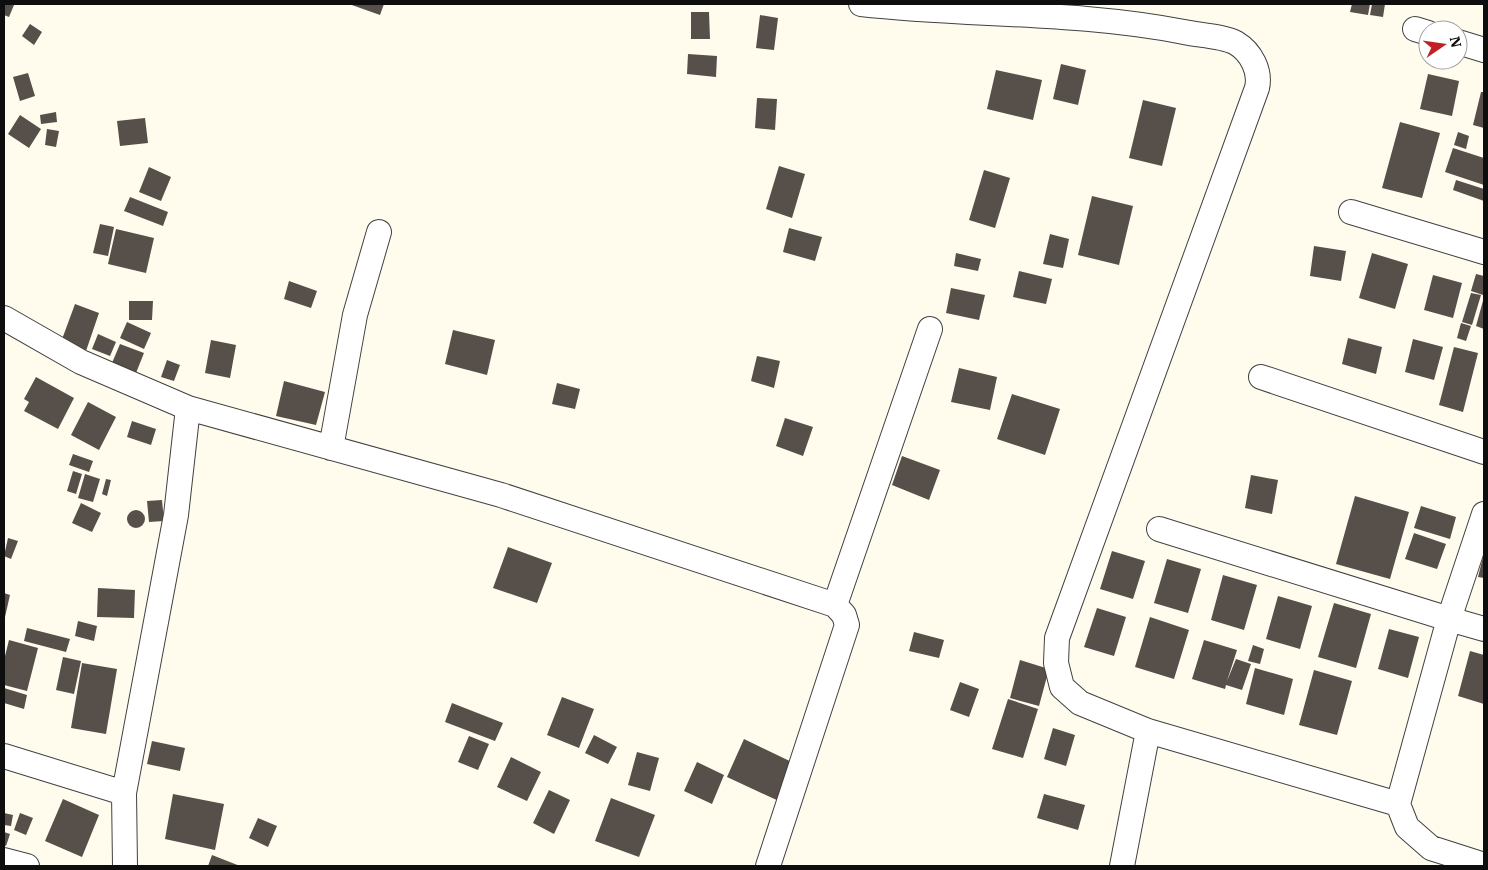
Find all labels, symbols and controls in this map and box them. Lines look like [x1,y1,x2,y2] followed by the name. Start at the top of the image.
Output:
[1418,20,1468,70] north arrow
[1446,35,1466,49] text: N

